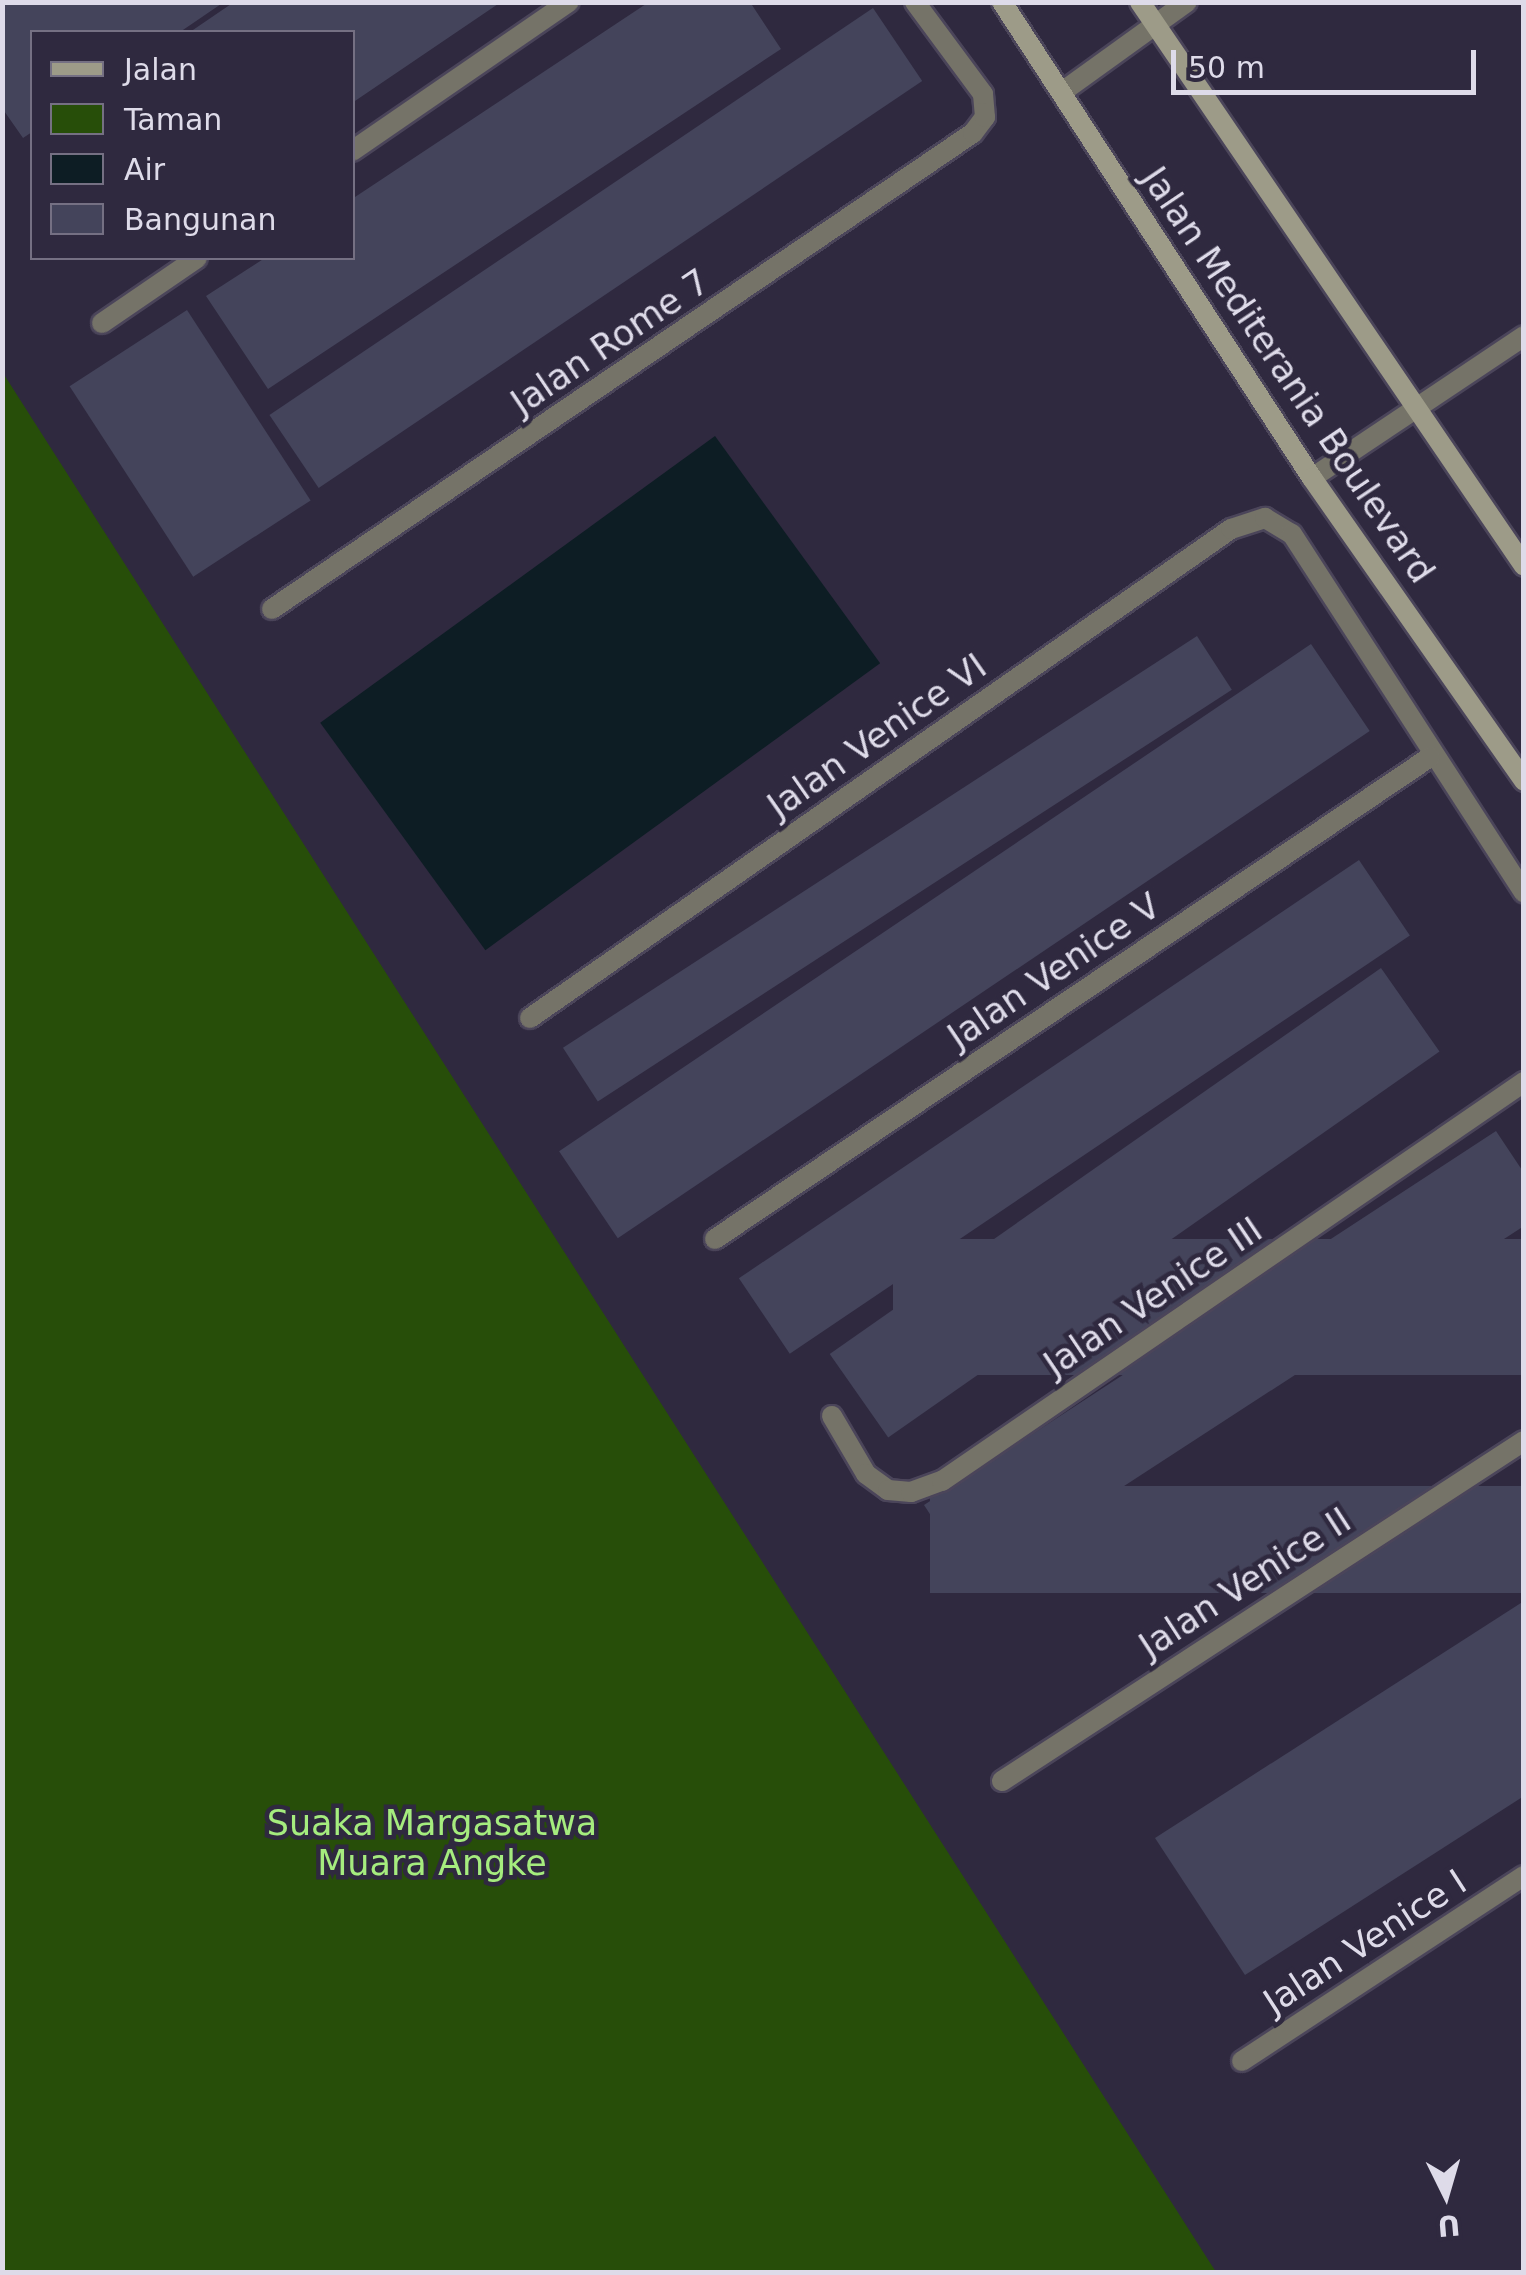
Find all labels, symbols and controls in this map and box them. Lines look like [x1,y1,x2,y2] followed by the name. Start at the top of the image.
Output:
[30,30,355,260] legend
[1176,30,1481,92] scale bar
[1188,50,1265,85] text: 50 m
[124,52,197,87] text: Jalan
[124,102,222,137] text: Taman
[124,152,165,187] text: Air
[1133,159,1443,591] street label: Jalan Mediterania Boulevard
[124,202,276,237] text: Bangunan
[503,260,717,424] street label: Jalan Rome 7
[760,645,994,827] street label: Jalan Venice VI
[940,885,1168,1057] street label: Jalan Venice V
[1036,1209,1270,1385] street label: Jalan Venice III
[1131,1499,1359,1667] street label: Jalan Venice II
[267,1802,597,1884] park label: Suaka Margasatwa Muara Angke
[1256,1861,1474,2023] street label: Jalan Venice I
[1396,2145,1496,2245] north arrow
[1436,2208,1461,2243] text: U

